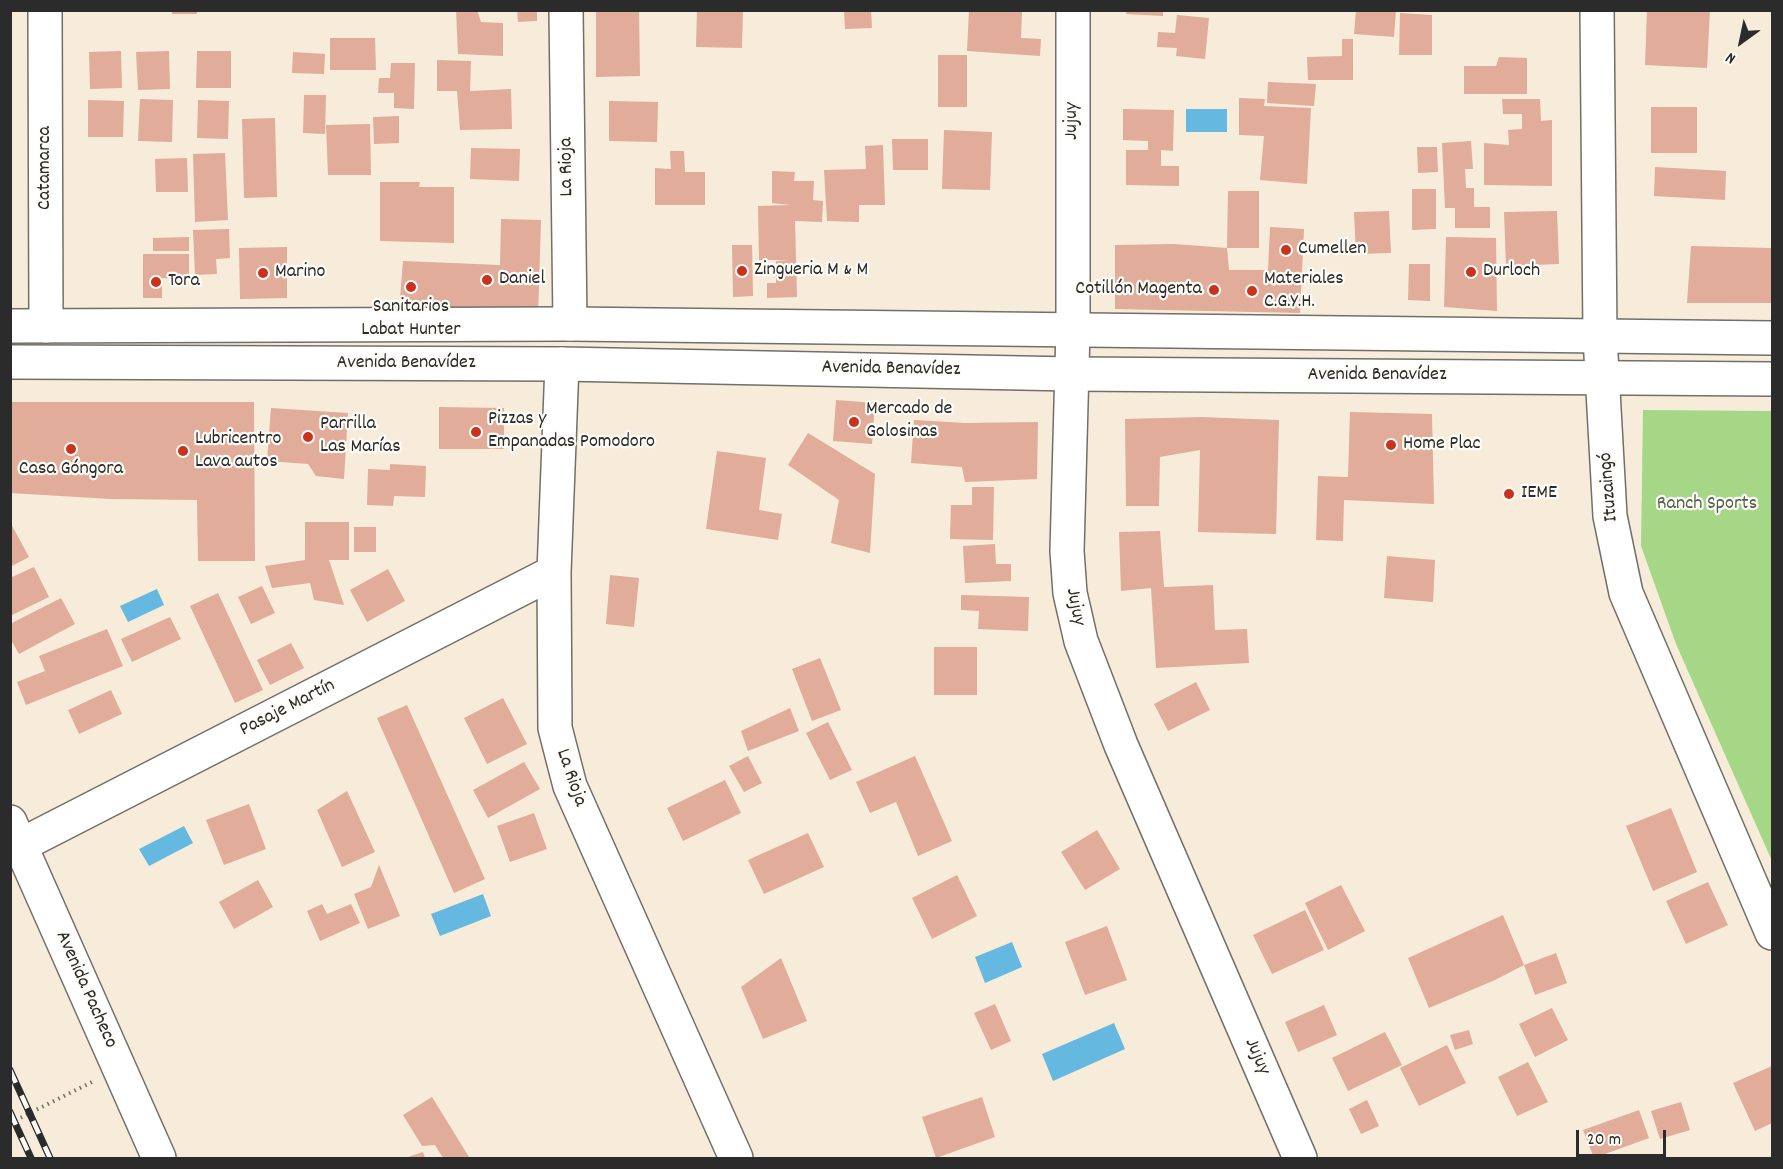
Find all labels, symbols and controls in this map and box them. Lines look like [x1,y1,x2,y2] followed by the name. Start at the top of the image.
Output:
[1711,12,1771,72] north arrow
[1721,46,1741,69] text: N
[1061,102,1085,140] street label: Jujuy
[34,126,58,210] street label: Catamarca
[555,137,581,197] street label: La Rioja
[1298,238,1367,262] place label: Cumellen
[1279,243,1293,257] marker: Cumellen
[754,259,868,283] place label: Zingueria M & M
[1483,260,1540,284] place label: Durloch
[275,261,325,285] place label: Marino
[735,264,749,278] marker: Zingueria M & M
[1464,265,1478,279] marker: Durloch
[256,266,270,280] marker: Marino
[499,268,545,292] place label: Daniel
[1264,268,1344,315] place label: Materiales C.G.Y.H.
[168,270,200,294] place label: Tora
[480,273,494,287] marker: Daniel
[149,275,163,289] marker: Tora
[1075,278,1202,302] place label: Cotillón Magenta
[404,280,418,294] marker: Sanitarios Labat Hunter
[1207,283,1221,297] marker: Cotillón Magenta
[1245,284,1259,298] marker: Materiales C.G.Y.H.
[361,296,461,343] place label: Sanitarios Labat Hunter
[337,352,475,376] street label: Avenida Benavídez
[821,357,961,383] street label: Avenida Benavídez
[1308,364,1446,388] street label: Avenida Benavídez
[866,398,952,445] place label: Mercado de Golosinas
[488,408,655,455] place label: Pizzas y Empanadas Pomodoro
[320,413,401,460] place label: Parrilla Las Marías
[847,415,861,429] marker: Mercado de Golosinas
[469,425,483,439] marker: Pizzas y Empanadas Pomodoro
[195,428,281,475] place label: Lubricentro Lava autos
[301,430,315,444] marker: Parrilla Las Marías
[1403,433,1481,457] place label: Home Plac
[1384,438,1398,452] marker: Home Plac
[64,442,78,456] marker: Casa Góngora
[176,444,190,458] marker: Lubricentro Lava autos
[1595,451,1625,523] street label: Ituzaingó
[19,458,123,482] place label: Casa Góngora
[1521,482,1557,506] place label: IEME
[1502,487,1516,501] marker: IEME
[1657,493,1757,517] park label: Ranch Sports
[1059,586,1089,628] street label: Jujuy
[236,675,340,743] street label: Pasaje Martín
[549,746,591,810] street label: La Rioja
[48,928,122,1052] street label: Avenida Pacheco
[1238,1035,1274,1079] street label: Jujuy
[1579,1118,1669,1156] scale bar
[1587,1128,1621,1153] text: 20 m

